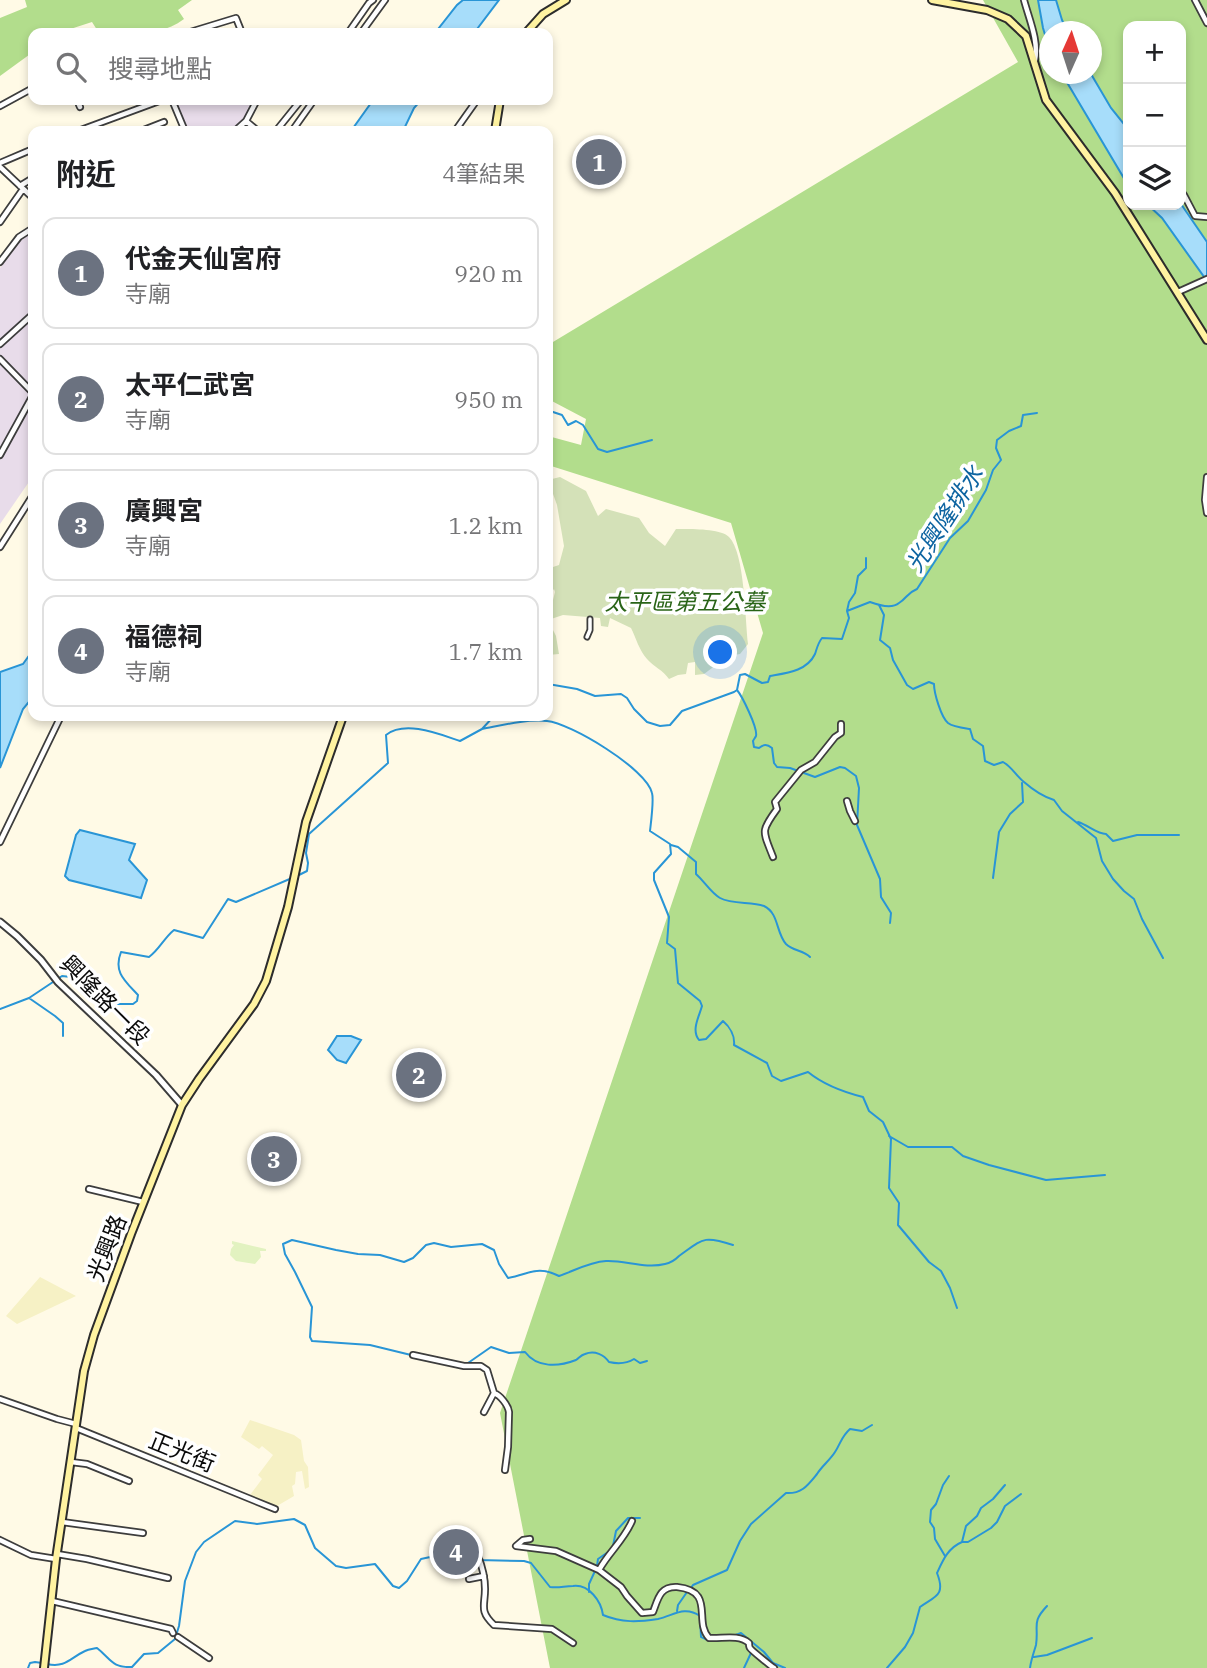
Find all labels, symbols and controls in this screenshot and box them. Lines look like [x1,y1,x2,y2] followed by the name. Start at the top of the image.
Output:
[1039,21,1102,84] north arrow
[1123,21,1186,210] map controls
[1123,21,1186,84] button: +
[28,28,553,105] search box
[52,48,90,86] icon: search
[108,51,212,85] text: 搜尋地點
[1123,84,1186,147] button: −
[576,136,622,188] pin: 1
[1123,147,1186,210] button: layers
[56,154,116,193] text: 附近
[442,158,525,188] text: 4筆結果
[125,241,281,275] text: 代金天仙宮府
[74,258,88,288] text: 1
[454,258,523,288] text: 920 m
[125,278,171,308] text: 寺廟
[125,367,255,401] text: 太平仁武宮
[74,384,88,414] text: 2
[454,384,523,414] text: 950 m
[125,404,171,434] text: 寺廟
[898,459,991,577] water label: 光興隆排水
[125,493,203,527] text: 廣興宮
[74,510,88,540] text: 3
[449,510,523,540] text: 1.2 km
[125,530,171,560] text: 寺廟
[605,586,770,616] park label: 太平區第五公墓
[125,619,203,653] text: 福德祠
[703,635,737,669] your location
[74,636,88,666] text: 4
[449,636,523,666] text: 1.7 km
[125,656,171,686] text: 寺廟
[54,948,157,1051] street label: 興隆路一段
[396,1049,442,1101] pin: 2
[251,1133,297,1185] pin: 3
[80,1210,132,1285] street label: 光興路
[145,1424,220,1478] street label: 正光街
[433,1526,479,1578] pin: 4

